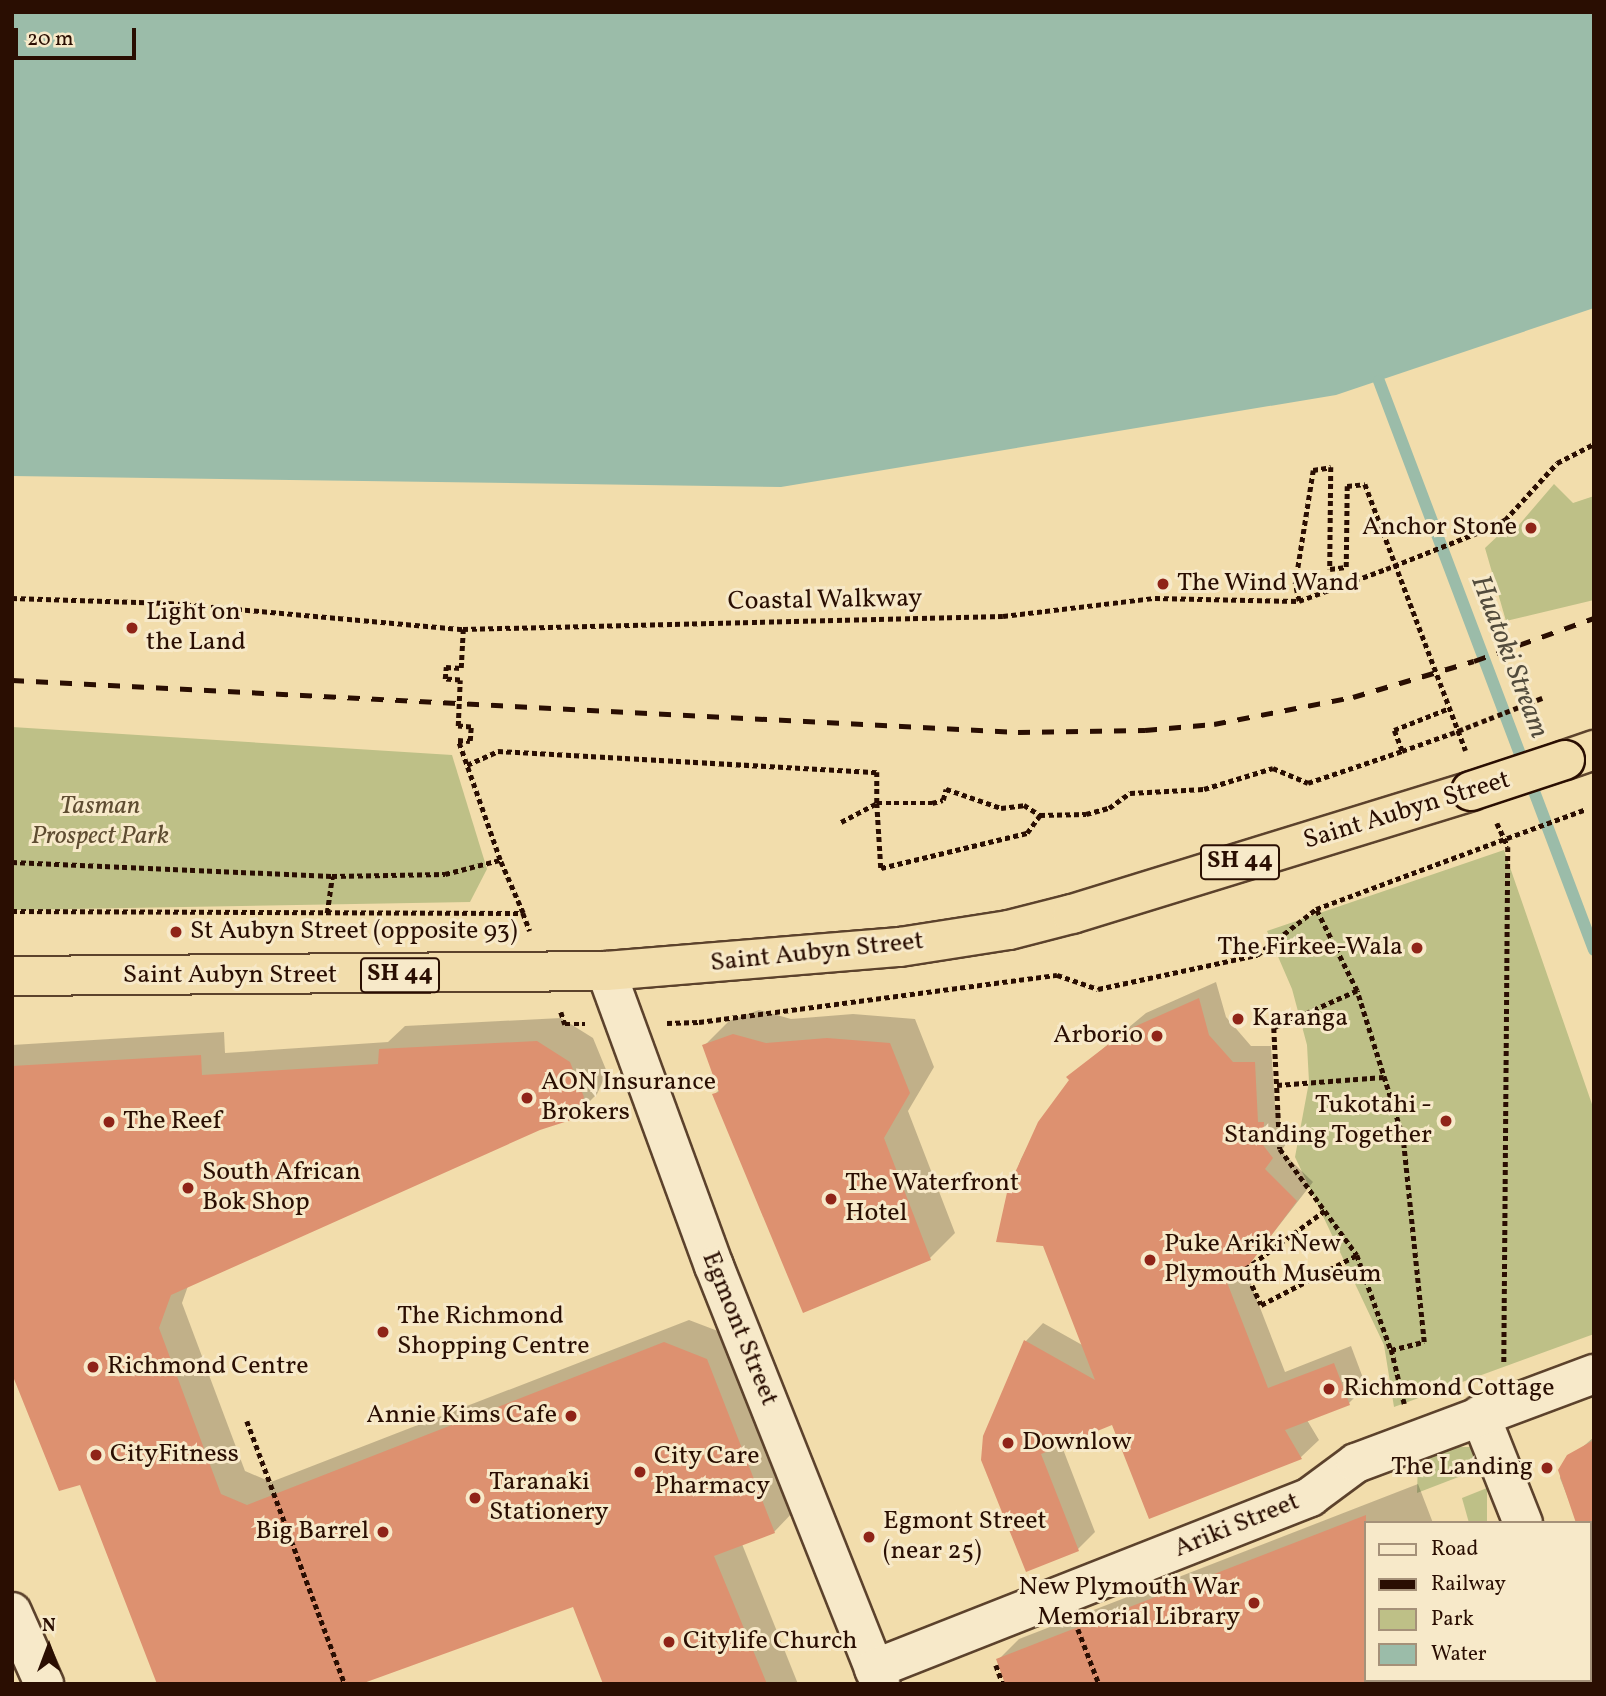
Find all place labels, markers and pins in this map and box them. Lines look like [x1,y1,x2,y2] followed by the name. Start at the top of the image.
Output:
[1362,512,1517,544] place label: Anchor Stone
[1523,520,1539,536] marker: Anchor Stone
[1177,568,1361,600] place label: The Wind Wand
[1155,576,1171,592] marker: The Wind Wand
[146,597,246,658] place label: Light on the Land
[124,620,140,636] marker: Light on the Land
[190,916,517,948] place label: St Aubyn Street (opposite 93)
[168,924,184,940] marker: St Aubyn Street (opposite 93)
[1217,932,1403,964] place label: The Firkee-Wala
[1409,940,1425,956] marker: The Firkee-Wala
[1252,1003,1348,1035] place label: Karanga
[1230,1011,1246,1027] marker: Karanga
[1053,1020,1143,1052] place label: Arborio
[1149,1028,1165,1044] marker: Arborio
[541,1067,716,1128] place label: AON Insurance Brokers
[519,1090,535,1106] marker: AON Insurance Brokers
[1223,1090,1432,1152] place label: Tukotahi - Standing Together
[123,1106,222,1138] place label: The Reef
[1438,1113,1454,1129] marker: Tukotahi - Standing Together
[101,1114,117,1130] marker: The Reef
[202,1157,361,1218] place label: South African Bok Shop
[845,1168,1020,1230] place label: The Waterfront Hotel
[180,1180,196,1196] marker: South African Bok Shop
[823,1191,839,1207] marker: The Waterfront Hotel
[1164,1229,1382,1290] place label: Puke Ariki New Plymouth Museum
[1142,1252,1158,1268] marker: Puke Ariki New Plymouth Museum
[397,1301,589,1362] place label: The Richmond Shopping Centre
[375,1324,391,1340] marker: The Richmond Shopping Centre
[107,1351,308,1383] place label: Richmond Centre
[85,1359,101,1375] marker: Richmond Centre
[1343,1373,1555,1405] place label: Richmond Cottage
[1321,1381,1337,1397] marker: Richmond Cottage
[366,1400,557,1432] place label: Annie Kims Cafe
[563,1408,579,1424] marker: Annie Kims Cafe
[1022,1427,1132,1459] place label: Downlow
[1000,1435,1016,1451] marker: Downlow
[110,1439,239,1471] place label: CityFitness
[654,1441,770,1502] place label: City Care Pharmacy
[88,1447,104,1463] marker: CityFitness
[1391,1452,1533,1484] place label: The Landing
[1539,1460,1555,1476] marker: The Landing
[632,1464,648,1480] marker: City Care Pharmacy
[489,1467,609,1528] place label: Taranaki Stationery
[467,1490,483,1506] marker: Taranaki Stationery
[883,1506,1047,1568] place label: Egmont Street (near 25)
[255,1516,369,1548] place label: Big Barrel
[375,1524,391,1540] marker: Big Barrel
[861,1529,877,1545] marker: Egmont Street (near 25)
[1017,1572,1240,1634] place label: New Plymouth War Memorial Library
[1246,1595,1262,1611] marker: New Plymouth War Memorial Library
[683,1626,858,1658] place label: Citylife Church
[661,1634,677,1650] marker: Citylife Church

